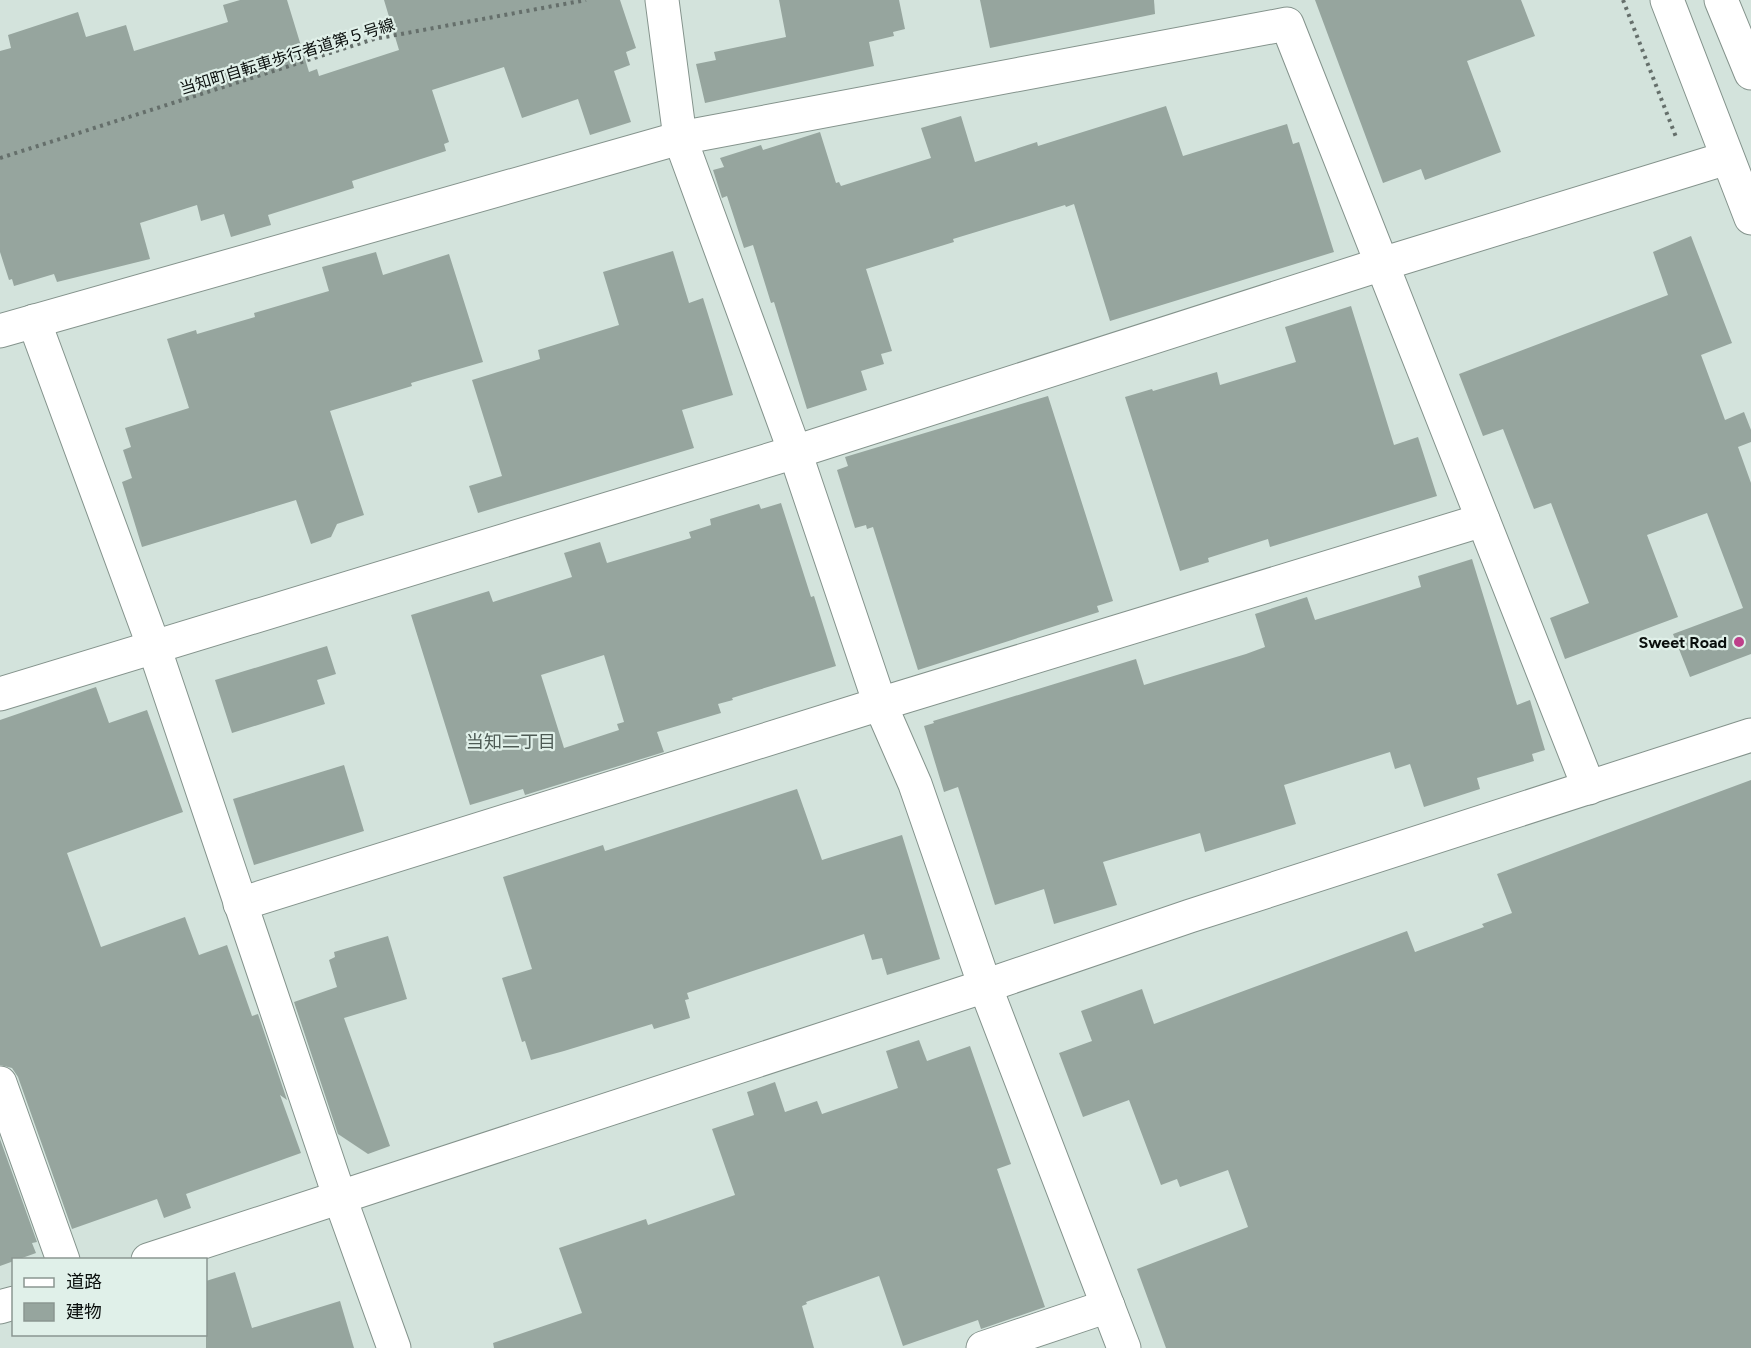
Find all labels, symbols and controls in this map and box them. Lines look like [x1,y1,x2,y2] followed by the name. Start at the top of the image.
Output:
[177,15,397,98] street label: 当知町自転車歩行者道第５号線
[1639,633,1727,652] place label: Sweet Road
[1732,635,1746,649] marker: Sweet Road
[466,731,556,753] district label: 当知二丁目
[12,1258,207,1336] legend
[66,1271,102,1293] text: 道路
[66,1301,102,1323] text: 建物

